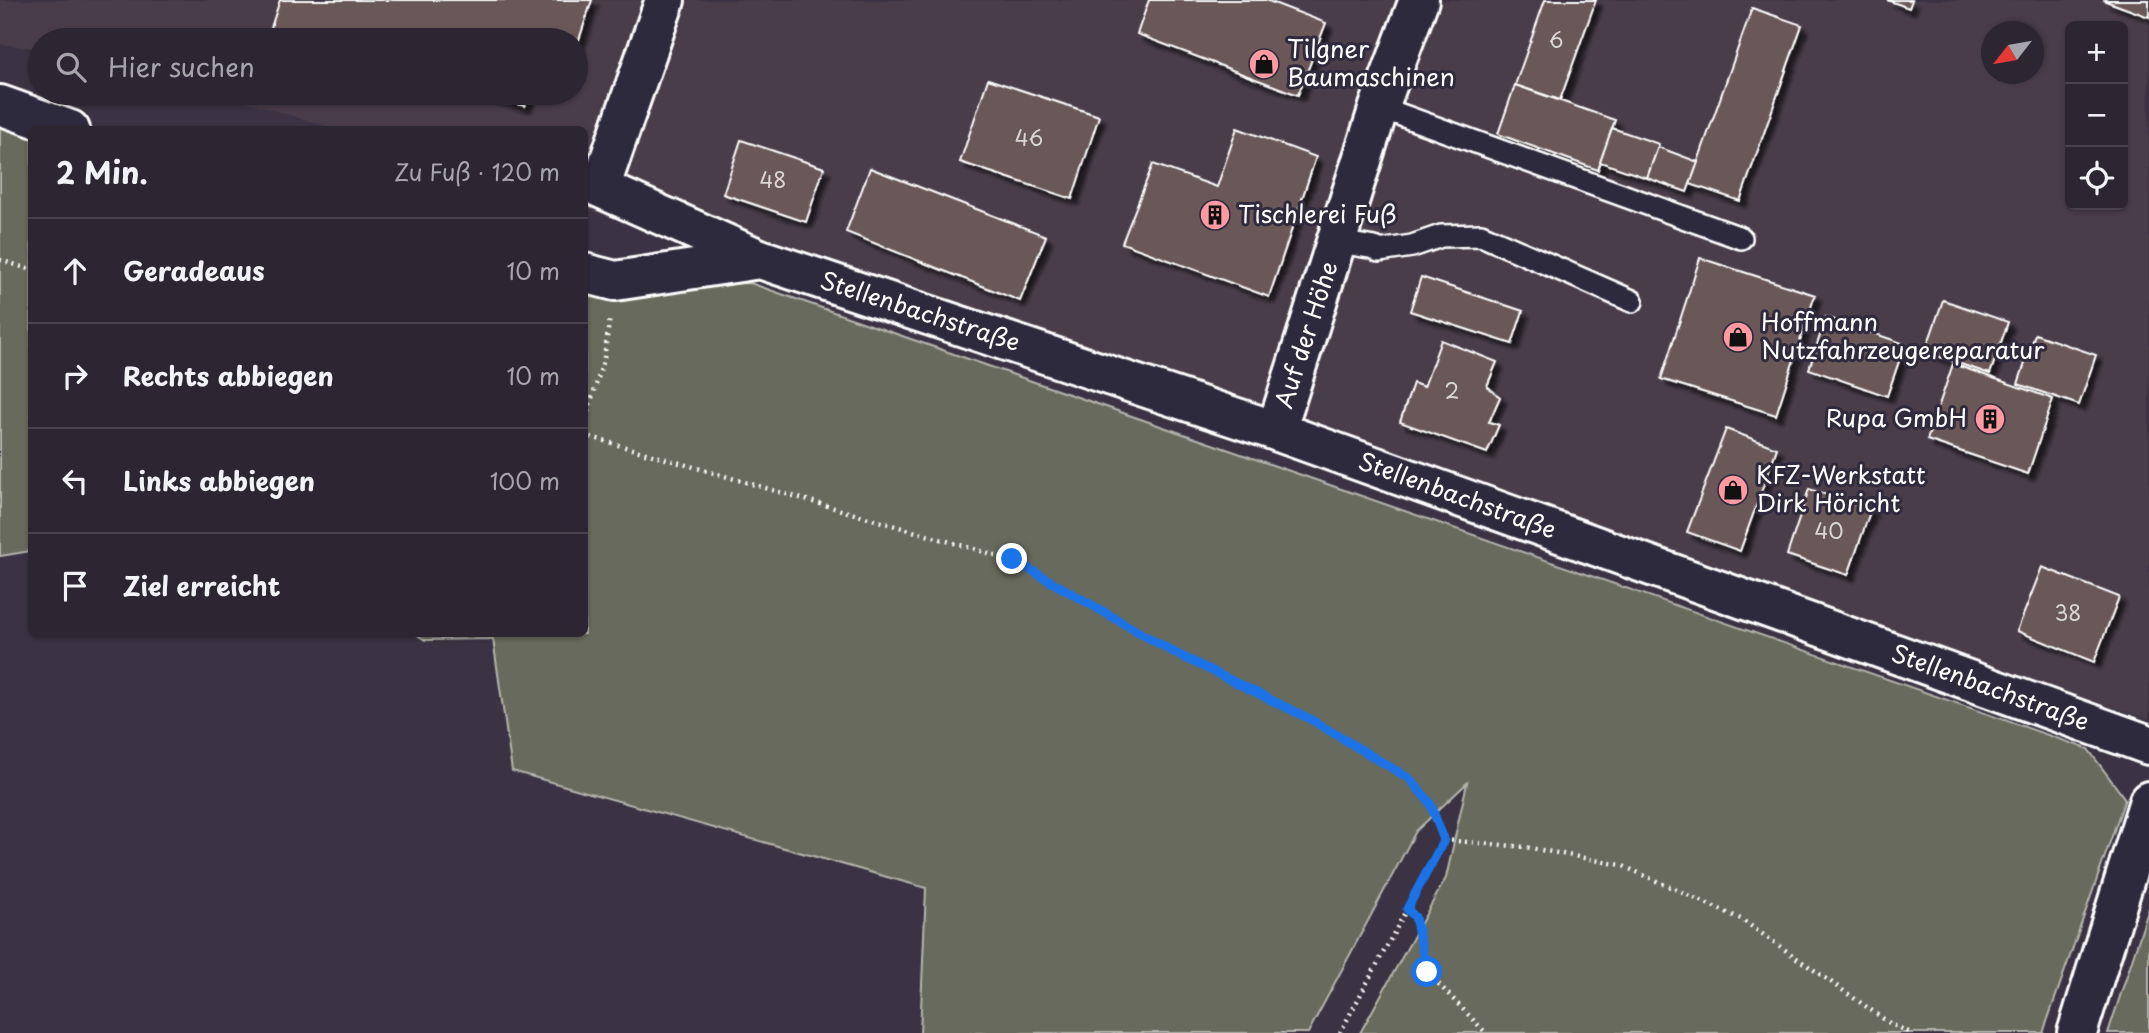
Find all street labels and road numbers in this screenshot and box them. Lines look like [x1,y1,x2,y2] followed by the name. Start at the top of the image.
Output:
[1264,256,1346,413] street label: Auf der Höhe
[816,261,1025,359] street label: Stellenbachstraße
[1354,442,1562,547] street label: Stellenbachstraße
[1887,634,2095,739] street label: Stellenbachstraße

